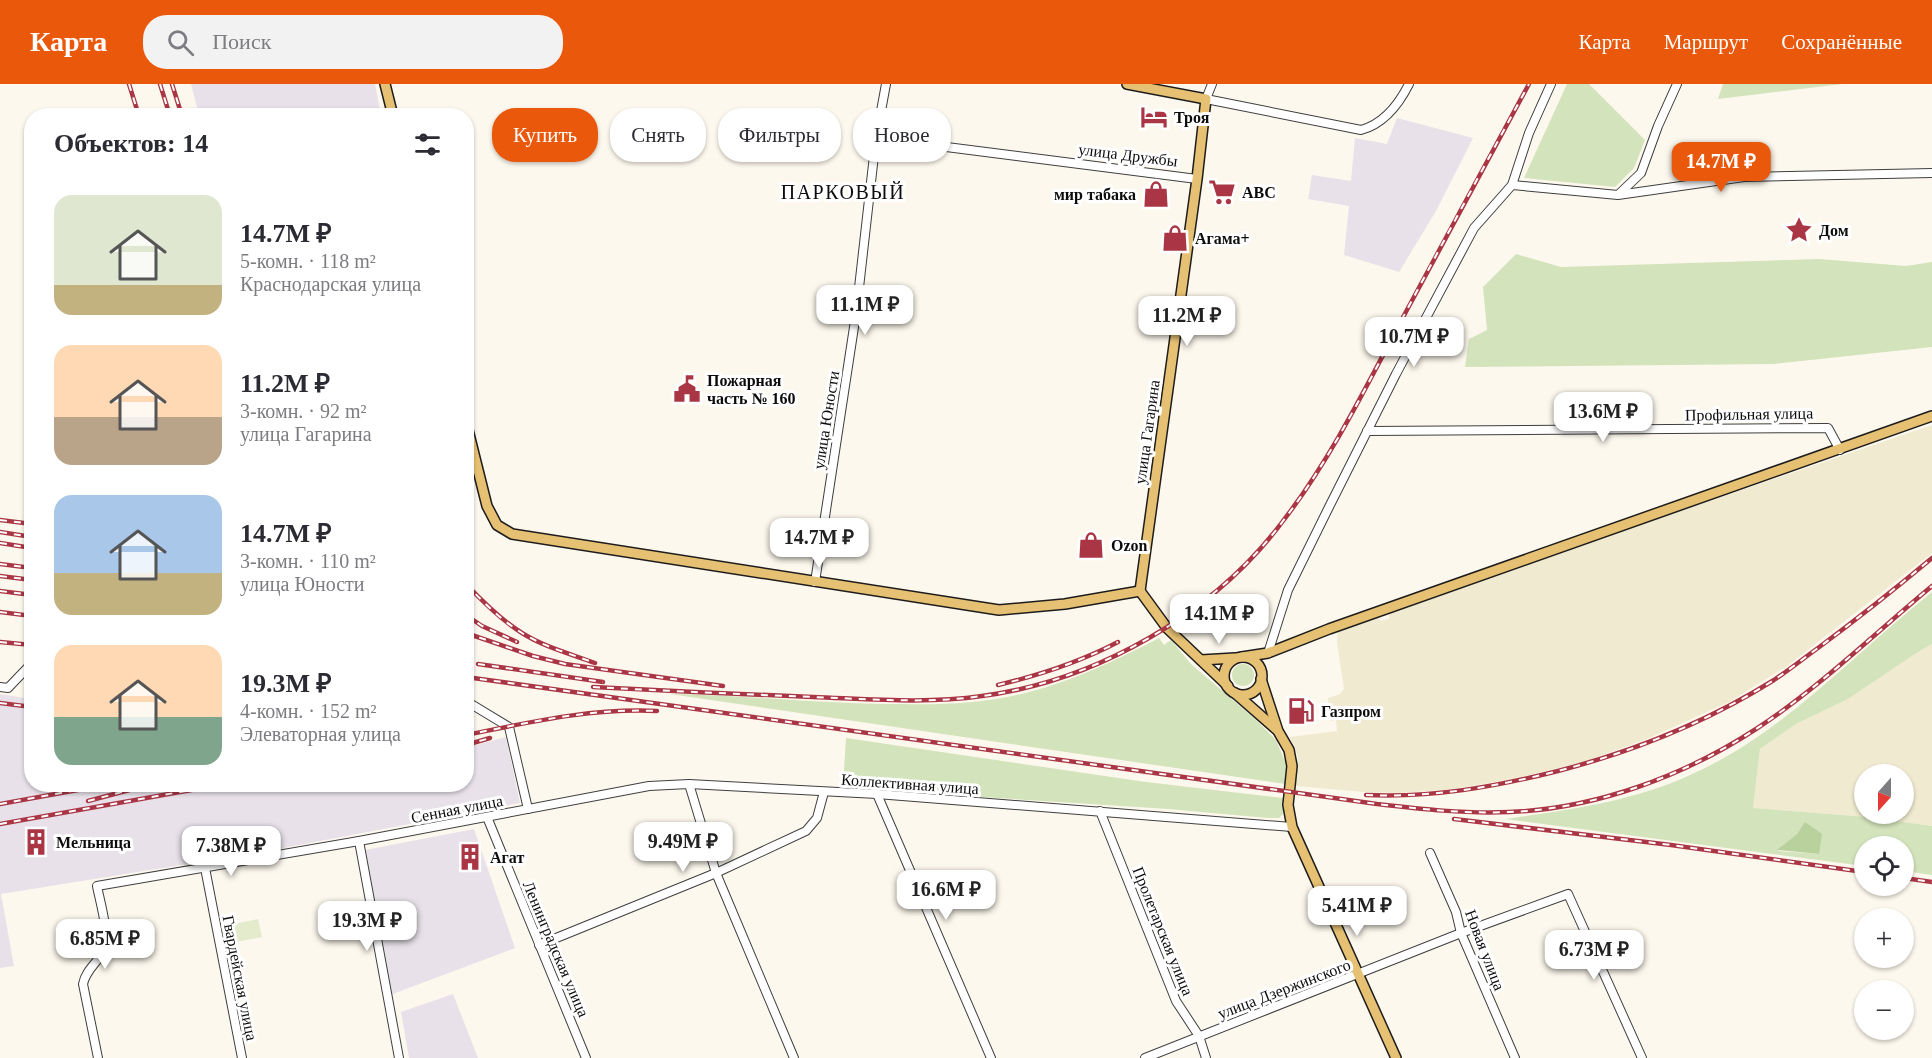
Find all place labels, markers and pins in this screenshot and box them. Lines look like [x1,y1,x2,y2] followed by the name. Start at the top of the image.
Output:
[1139,102,1169,132] hotel icon: Троя
[1174,109,1210,127] place label: Троя
[1666,142,1776,193] pin: 14.7M ₽
[1207,177,1237,207] supermarket icon: ABC
[1141,179,1171,209] shop icon: мир табака
[1242,184,1276,201] place label: ABC
[1054,186,1136,204] place label: мир табака
[1784,215,1814,245] place icon: Дом
[1819,222,1849,240] place label: Дом
[1160,223,1190,253] shop icon: Агама+
[1195,230,1250,247] place label: Агама+
[810,285,920,336] pin: 11.1M ₽
[1132,296,1242,347] pin: 11.2M ₽
[1359,317,1469,368] pin: 10.7M ₽
[707,372,796,407] place label: Пожарная часть № 160
[672,374,702,404] public building icon: Пожарная часть № 160
[1548,392,1658,443] pin: 13.6M ₽
[764,518,874,569] pin: 14.7M ₽
[1076,530,1106,560] shop icon: Ozon
[1111,537,1148,554] place label: Ozon
[1164,594,1274,645] pin: 14.1M ₽
[1286,696,1316,726] fuel station icon: Газпром
[1321,703,1381,721] place label: Газпром
[628,822,738,873] pin: 9.49M ₽
[176,826,286,877] pin: 7.38M ₽
[21,827,51,857] building icon: Мельница
[56,834,131,851] place label: Мельница
[455,842,485,872] building icon: Агат
[490,849,524,866] place label: Агат
[891,870,1001,921] pin: 16.6M ₽
[1302,886,1412,937] pin: 5.41M ₽
[312,901,422,952] pin: 19.3M ₽
[50,919,160,970] pin: 6.85M ₽
[1539,930,1649,981] pin: 6.73M ₽

